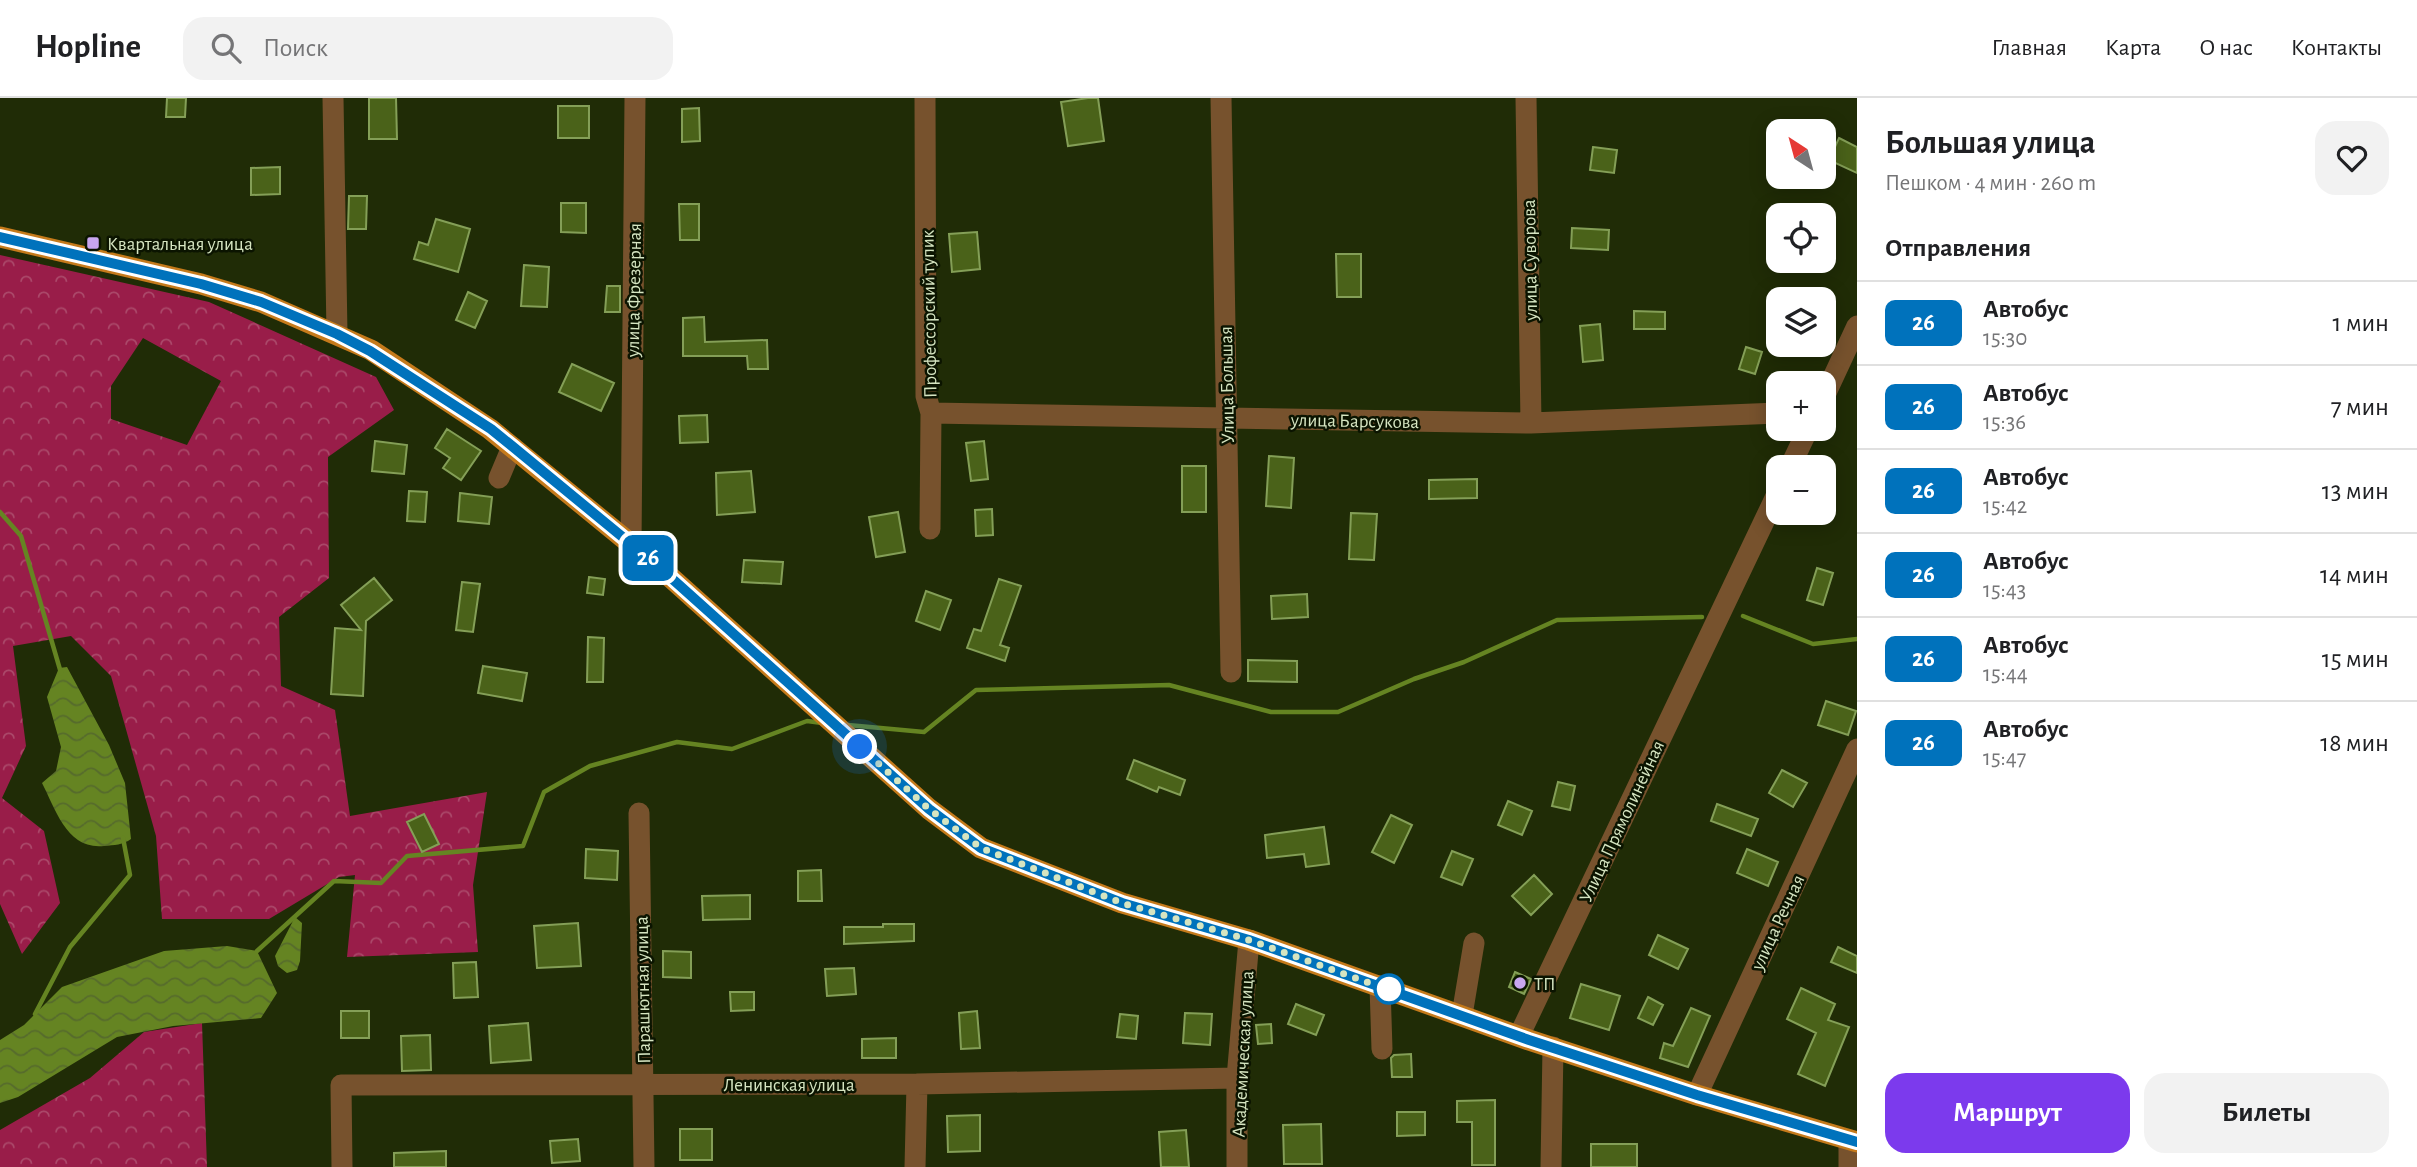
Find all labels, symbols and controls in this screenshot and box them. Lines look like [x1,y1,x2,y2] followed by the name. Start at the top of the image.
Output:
[183,17,673,80] search box
[207,29,245,67] icon: search
[35,31,141,64] text: Hopline
[263,35,328,61] text: Поиск
[1992,36,2067,60] text: Главная
[2105,36,2161,60] text: Карта
[2199,36,2253,60] text: О нас
[2291,36,2382,60] text: Контакты
[1766,119,1836,189] north arrow
[1766,119,1836,525] map controls
[2315,121,2389,195] button: heart
[1885,127,2095,160] text: Большая улица
[1885,172,2096,195] text: Пешком · 4 мин · 260 m
[1520,199,1541,322] street label: улица Суворова
[1766,203,1836,273] button: locate
[624,223,645,358] street label: улица Фрезерная
[919,229,940,398] street label: Профессорский тупик
[85,235,101,251] marker: Квартальная улица
[107,235,253,254] place label: Квартальная улица
[1885,235,2031,261] text: Отправления
[1766,287,1836,357] button: layers
[1983,296,2069,322] text: Автобус
[2333,310,2389,336] text: 1 мин
[1912,311,1935,335] text: 26
[1217,326,1238,444] street label: Улица Большая
[1983,327,2027,350] text: 15:30
[1766,371,1836,441] button: +
[1983,380,2069,406] text: Автобус
[2331,394,2389,420] text: 7 мин
[1912,395,1935,419] text: 26
[1290,411,1420,432] street label: улица Барсукова
[1983,411,2026,434] text: 15:36
[1766,455,1836,525] button: −
[1983,464,2069,490] text: Автобус
[2322,478,2389,504] text: 13 мин
[1912,479,1935,503] text: 26
[1983,495,2027,518] text: 15:42
[616,535,680,581] line badge: 26
[637,546,659,570] text: 26
[1983,548,2069,574] text: Автобус
[2320,562,2389,588] text: 14 мин
[1912,563,1935,587] text: 26
[1983,579,2026,602] text: 15:43
[1983,632,2069,658] text: Автобус
[2322,646,2389,672] text: 15 мин
[1912,647,1935,671] text: 26
[1983,663,2028,686] text: 15:44
[1983,716,2069,742] text: Автобус
[842,729,877,764] your location
[2320,730,2389,756] text: 18 мин
[1912,731,1935,755] text: 26
[1577,738,1668,906] street label: Улица Прямолинейная
[1983,747,2026,770] text: 15:47
[1748,872,1809,974] street label: улица Речная
[633,916,654,1064] street label: Парашютная улица
[1230,970,1257,1138] street label: Академическая улица
[1374,974,1404,1004] unlabelled marker
[1512,975,1528,991] marker: ТП
[1534,975,1556,994] place label: ТП
[1885,1073,2130,1153] button: Маршрут
[2144,1073,2389,1153] button: Билеты
[723,1076,855,1095] street label: Ленинская улица

